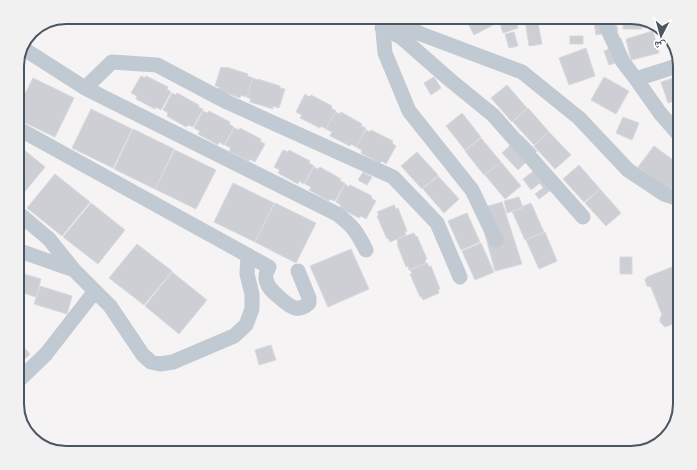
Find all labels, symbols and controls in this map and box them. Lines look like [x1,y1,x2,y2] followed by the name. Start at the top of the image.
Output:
[641,16,681,56] north arrow
[653,37,667,53] text: ش

